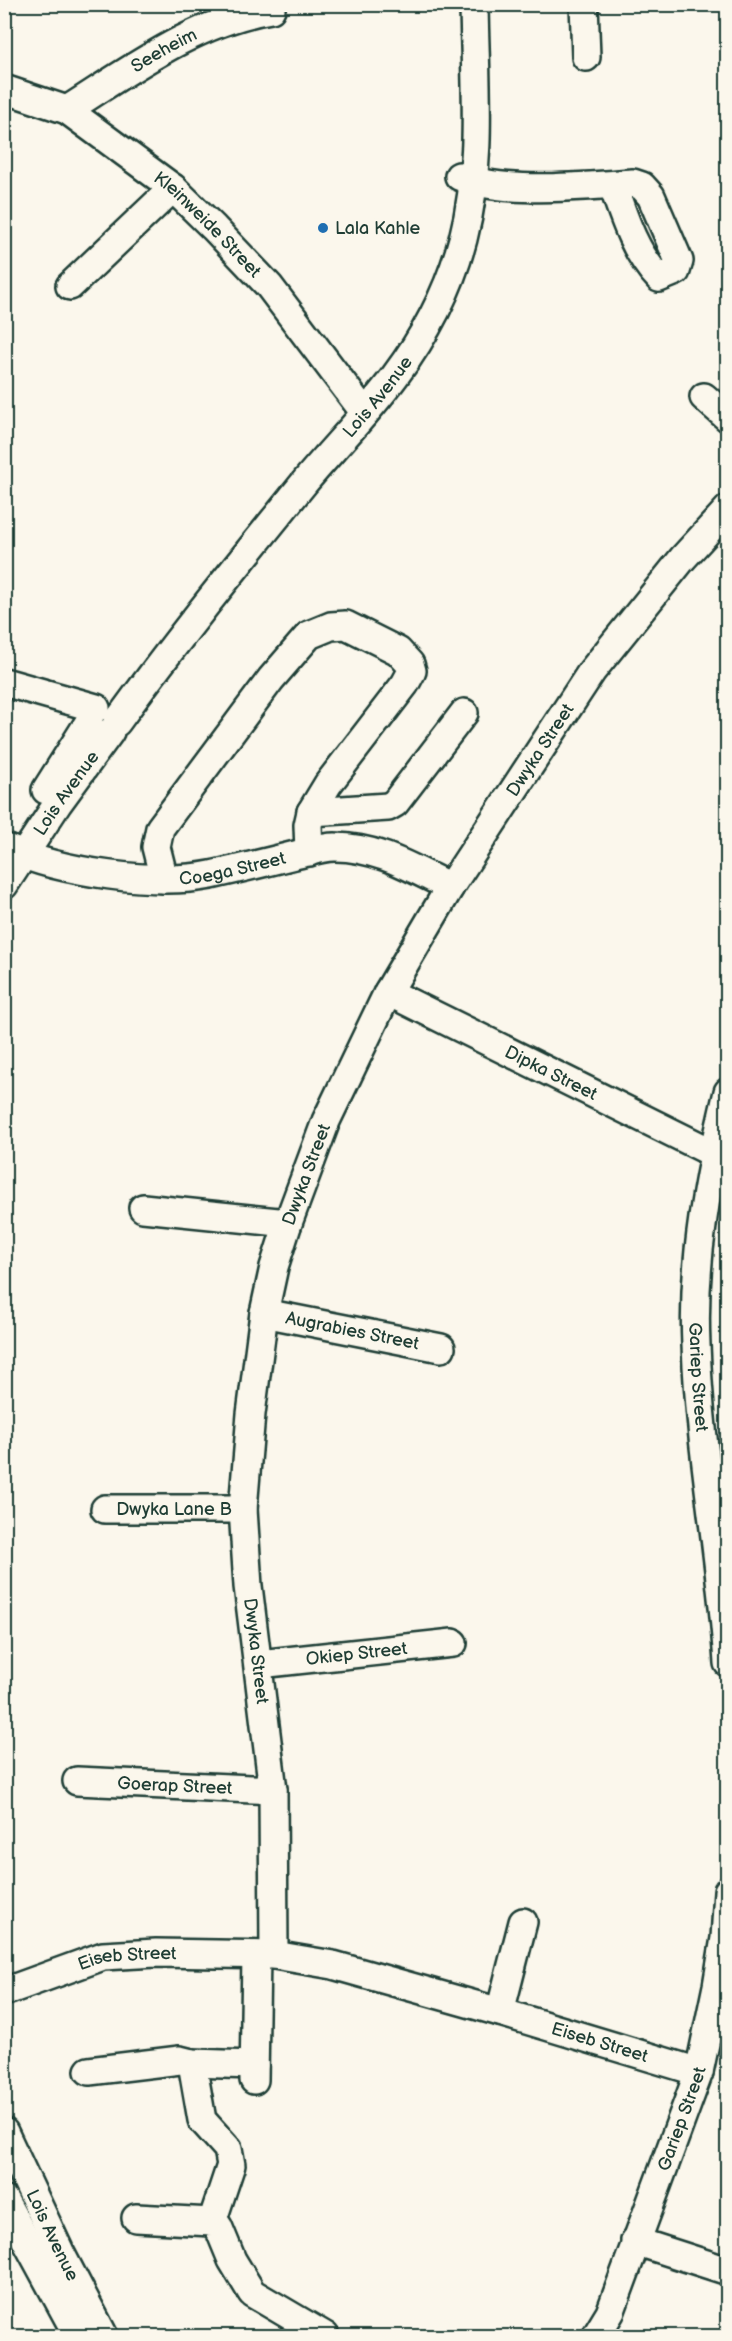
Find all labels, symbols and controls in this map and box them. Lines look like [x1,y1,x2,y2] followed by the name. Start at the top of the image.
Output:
[127,24,200,77] street label: Seeheim
[150,167,266,282] street label: Kleinweide Street
[335,218,420,239] place label: Lala Kahle
[316,221,330,235] marker: Lala Kahle
[338,352,417,442] street label: Lois Avenue
[502,699,578,800] street label: Dwyka Street
[29,746,103,839] street label: Lois Avenue
[179,847,288,889] street label: Coega Street
[501,1041,601,1105] street label: Dipka Street
[278,1120,335,1228] street label: Dwyka Street
[284,1307,421,1354] street label: Augrabies Street
[685,1322,713,1433] street label: Gariep Street
[116,1499,232,1520] street label: Dwyka Lane B
[239,1597,273,1706] street label: Dwyka Street
[305,1637,409,1669] street label: Okiep Street
[117,1772,233,1799] street label: Goerap Street
[75,1942,177,1975] street label: Eiseb Street
[549,2018,651,2067] street label: Eiseb Street
[653,2065,710,2174] street label: Gariep Street
[22,2186,84,2284] street label: Lois Avenue

